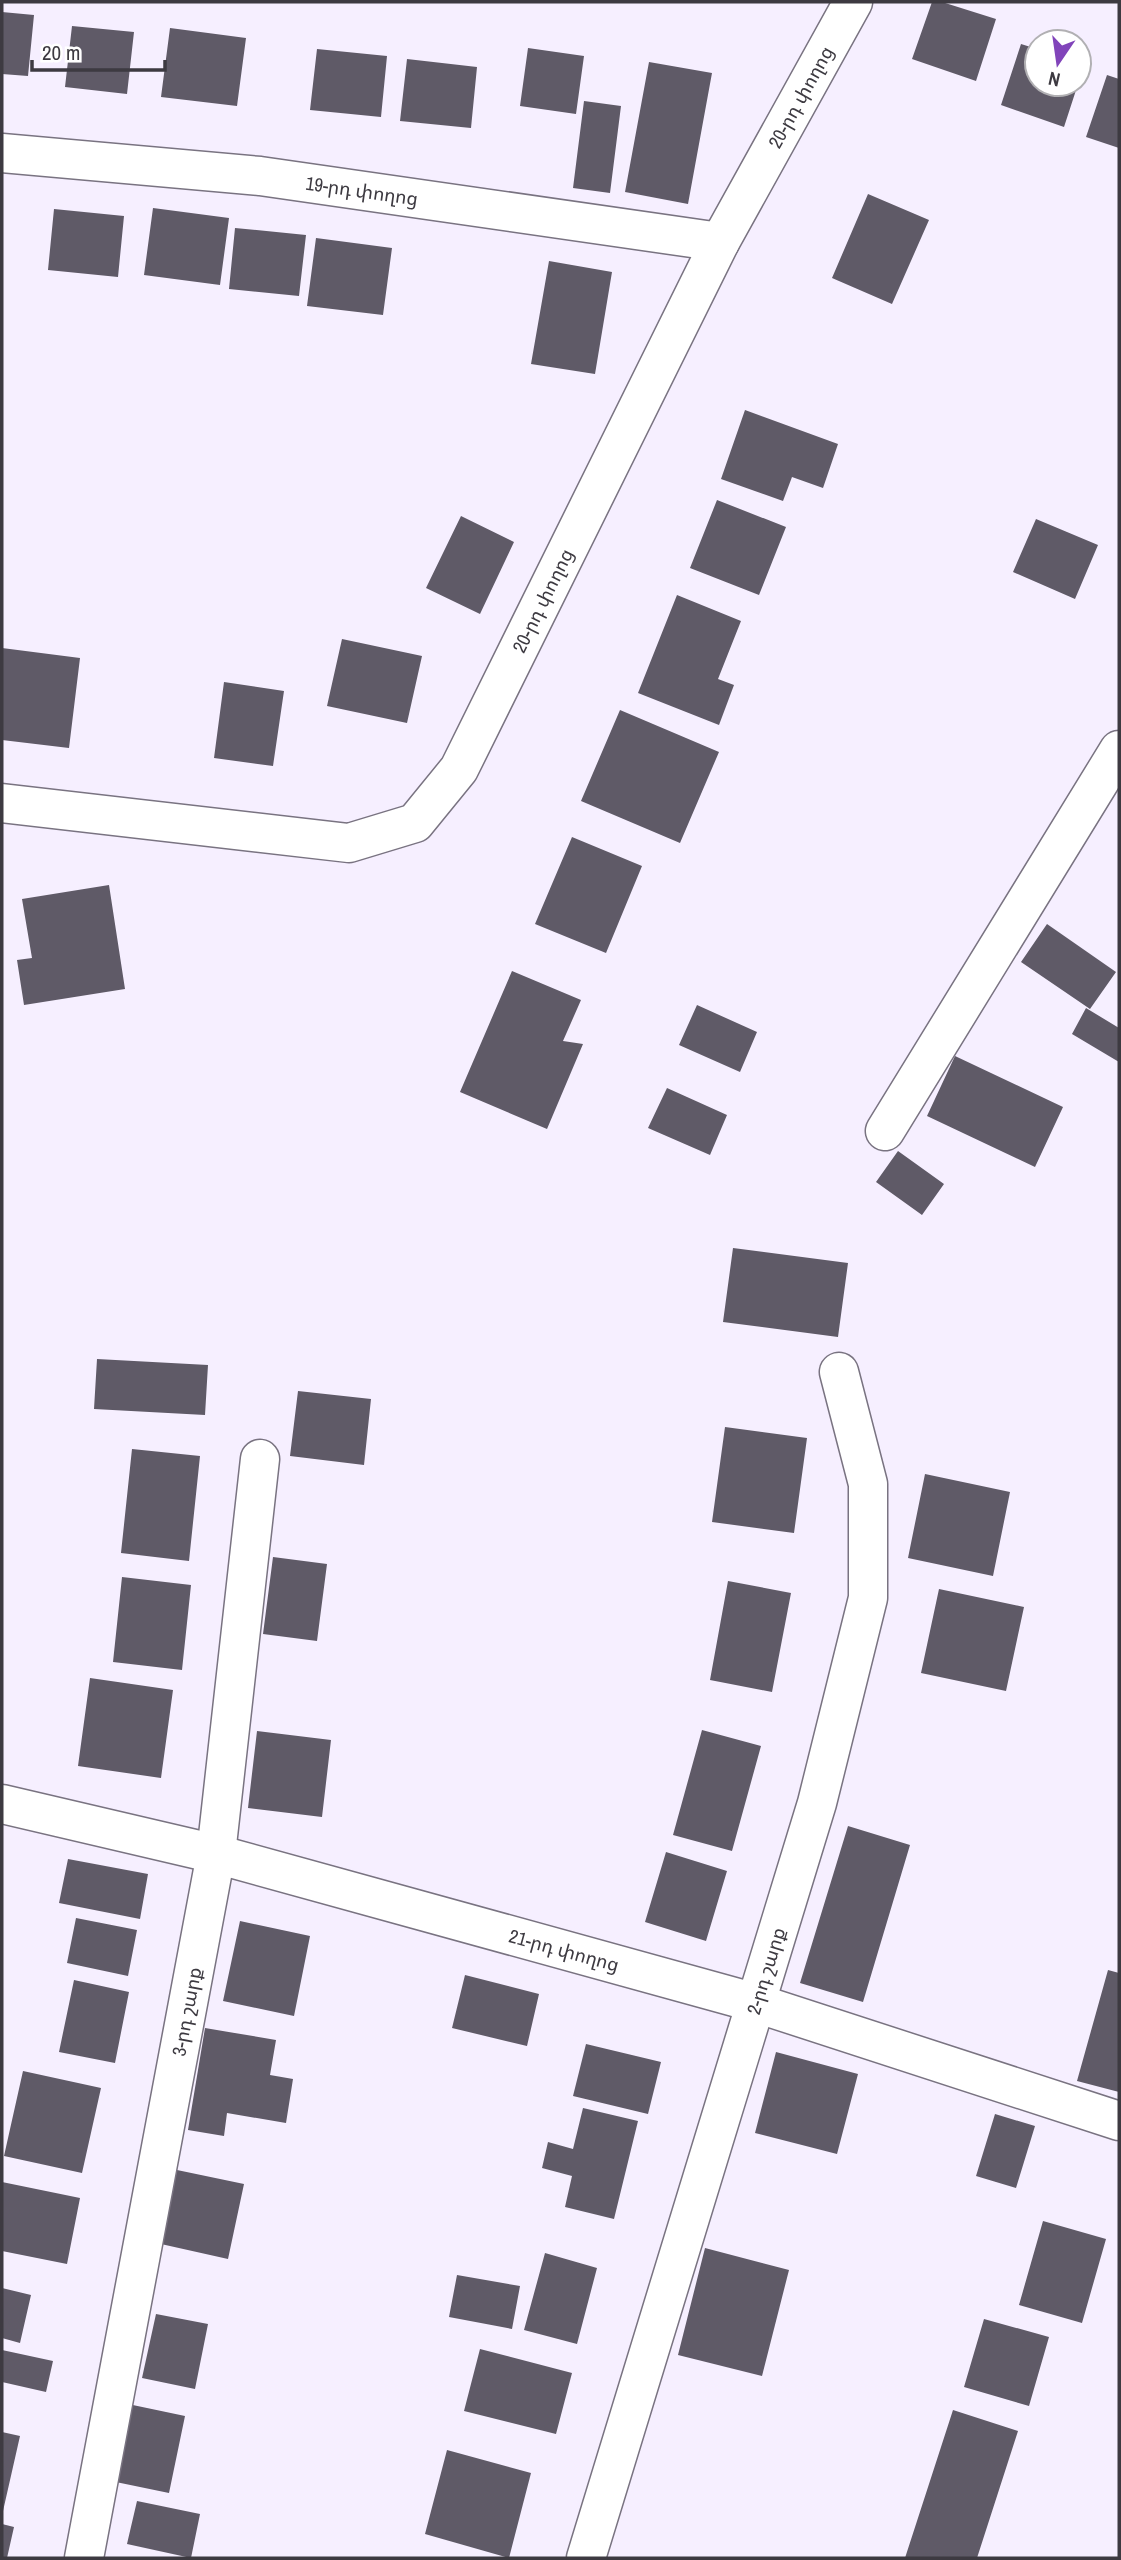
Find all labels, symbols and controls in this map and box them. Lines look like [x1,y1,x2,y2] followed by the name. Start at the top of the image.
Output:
[32,28,164,72] scale bar
[1023,28,1093,98] north arrow
[42,38,80,67] text: 20 m
[762,41,839,153] street label: 20-րդ փողոց
[1046,66,1063,93] text: N
[304,170,420,212] street label: 19-րդ փողոց
[506,544,579,657] street label: 20-րդ փողոց
[506,1923,622,1978] street label: 21-րդ փողոց
[740,1924,791,2018] street label: 2-րդ շարք
[165,1965,208,2058] street label: 3-րդ շարք

